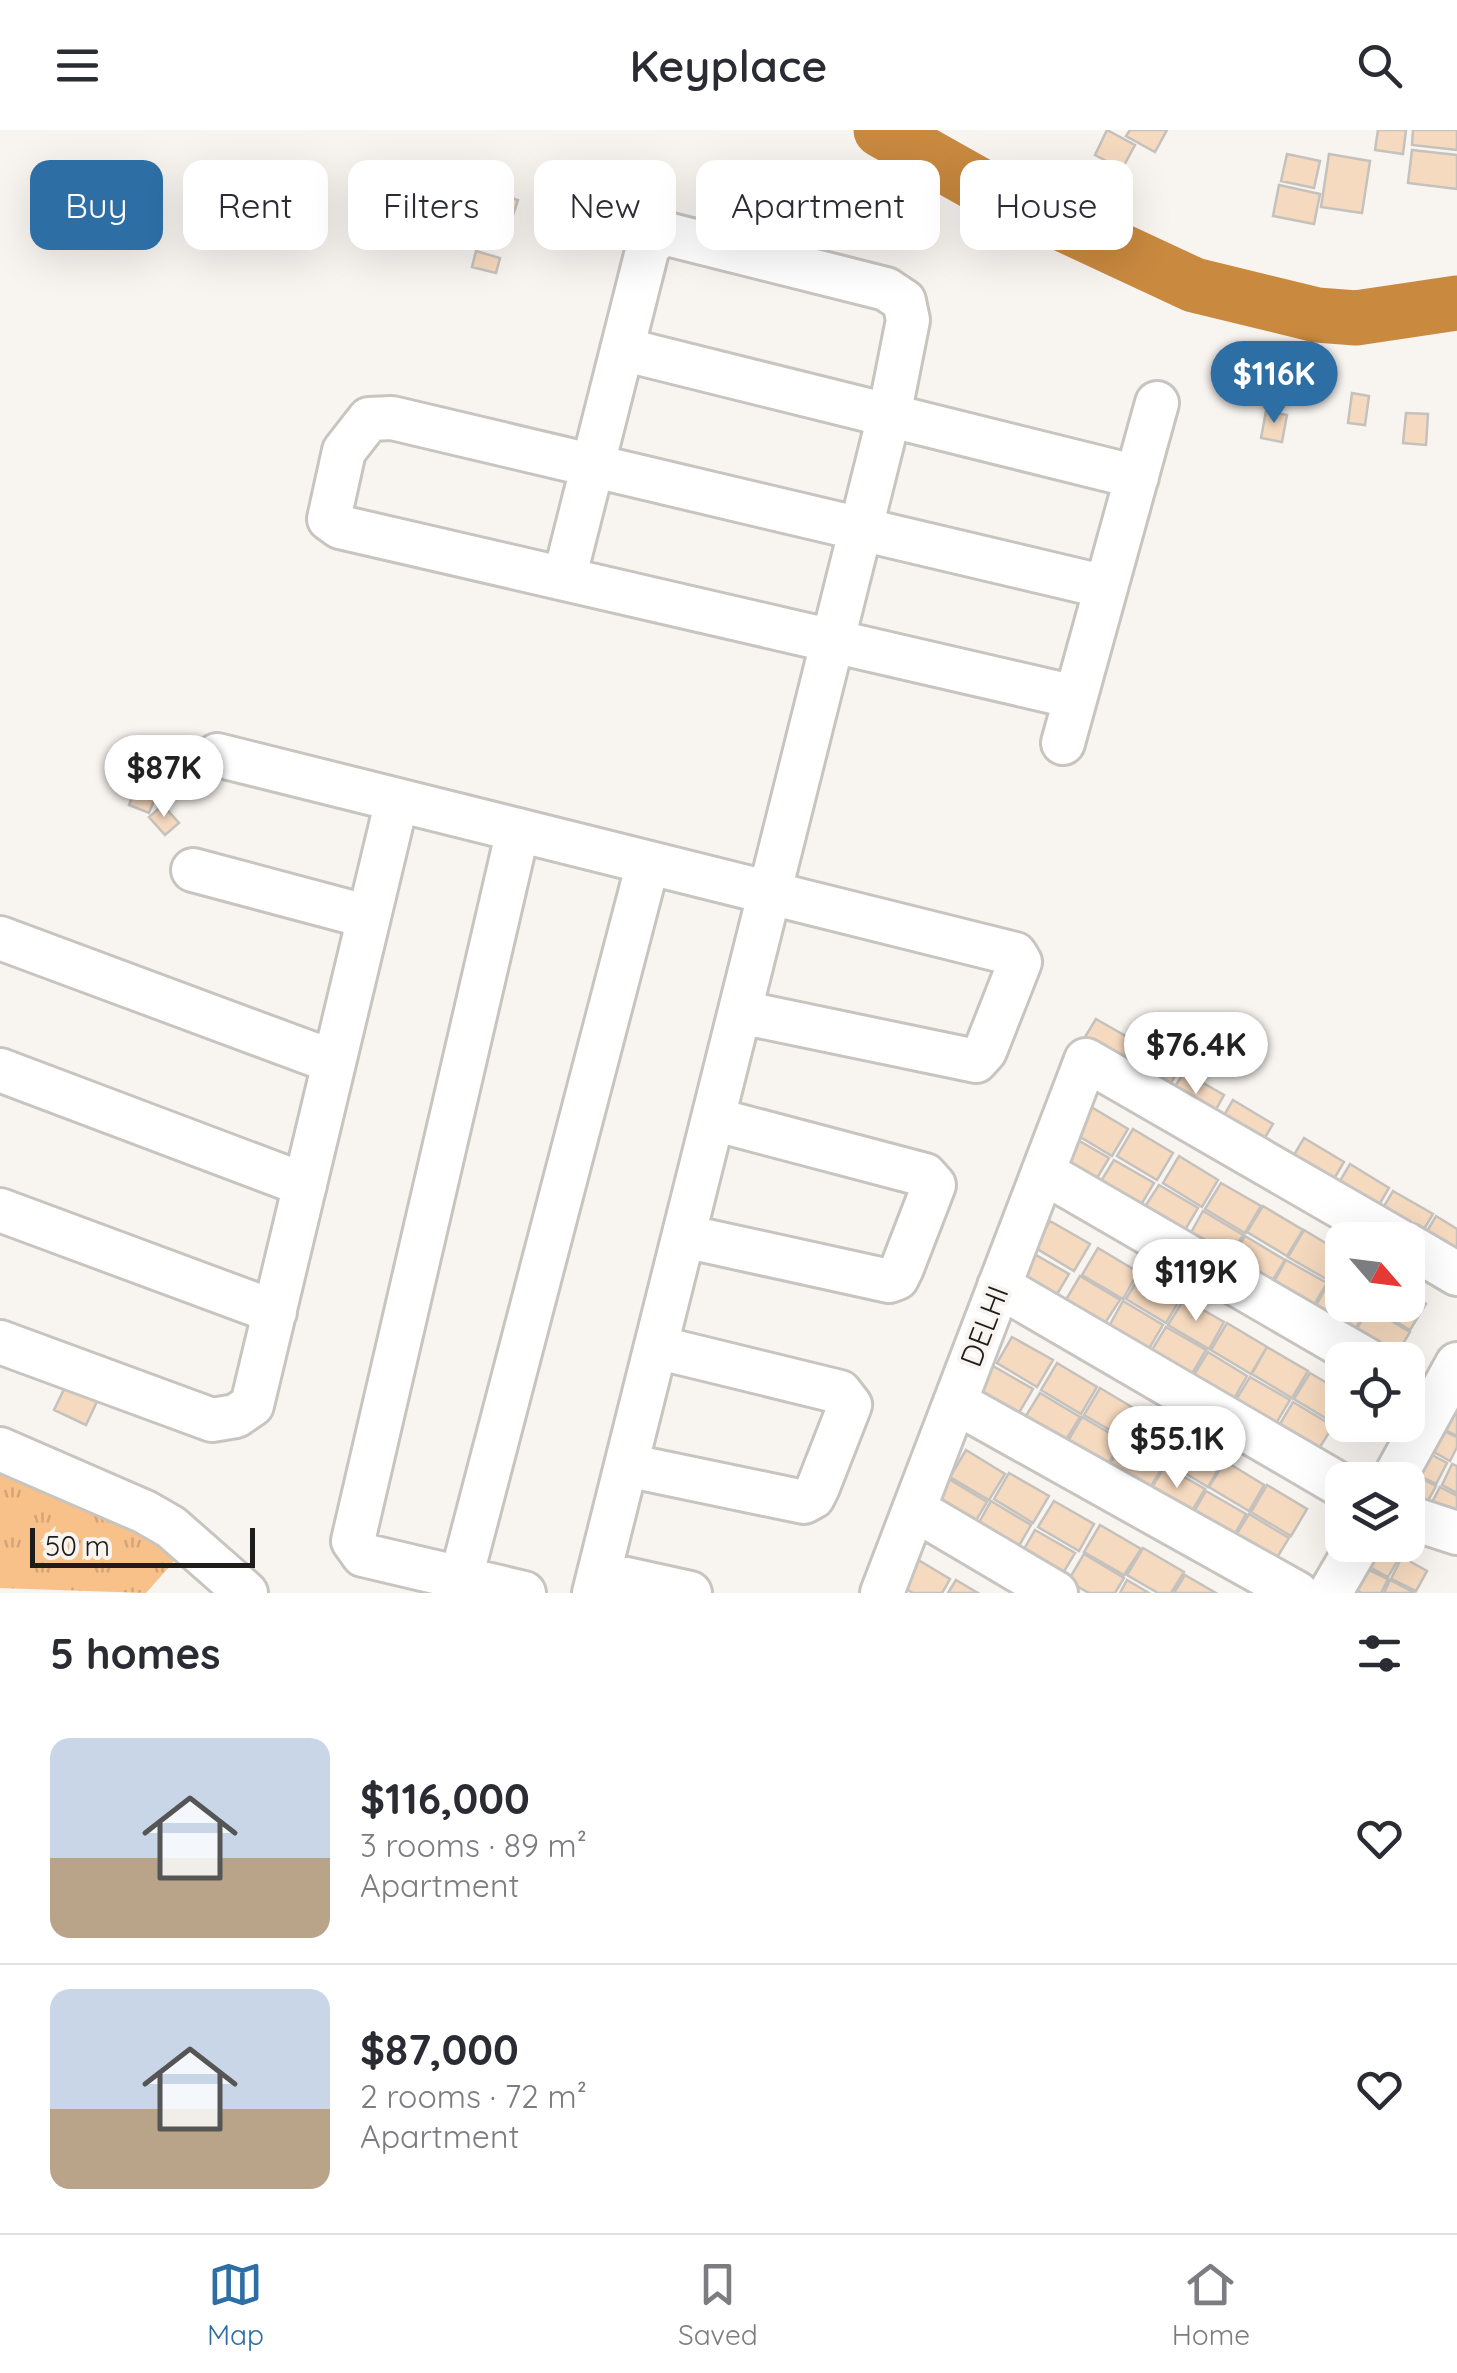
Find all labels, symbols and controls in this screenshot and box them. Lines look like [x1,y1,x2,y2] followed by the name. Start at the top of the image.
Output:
[630,37,827,93] text: Keyplace
[50,38,105,93] icon: menu
[1352,38,1407,93] icon: search
[30,160,163,250] chip: Buy
[183,160,328,250] chip: Rent
[348,160,514,250] chip: Filters
[534,160,676,250] chip: New
[696,160,940,250] chip: Apartment
[960,160,1133,250] chip: House
[1204,341,1344,426] pin: $116K
[1233,353,1315,393] text: $116K
[105,735,223,820] pin: $87K
[126,747,202,787] text: $87K
[1115,1012,1277,1097] pin: $76.4K
[1146,1024,1246,1064] text: $76.4K
[1325,1222,1425,1322] north arrow
[1325,1222,1425,1562] map controls
[1126,1239,1266,1324] pin: $119K
[1154,1251,1238,1291] text: $119K
[951,1280,1017,1372] street label: DELHI
[1325,1342,1425,1442] button: locate
[1096,1406,1258,1491] pin: $55.1K
[1130,1418,1224,1458] text: $55.1K
[1325,1462,1425,1562] button: layers
[30,1523,255,1568] scale bar
[45,1528,110,1563] text: 50 m
[1352,1626,1407,1681] icon: filters
[50,1627,221,1680] text: 5 homes
[360,1772,530,1825] text: $116,000
[130,1778,250,1898] icon: home
[1352,1811,1407,1866] icon: heart
[360,1825,587,1865] text: 3 rooms · 89 m²
[360,1865,519,1905] text: Apartment
[360,2023,519,2076] text: $87,000
[130,2029,250,2149] icon: home
[1352,2062,1407,2117] icon: heart
[360,2076,587,2116] text: 2 rooms · 72 m²
[360,2116,519,2156] text: Apartment
[207,2257,264,2352] tab: Map
[678,2257,758,2352] tab: Saved
[1172,2257,1250,2352] tab: Home

